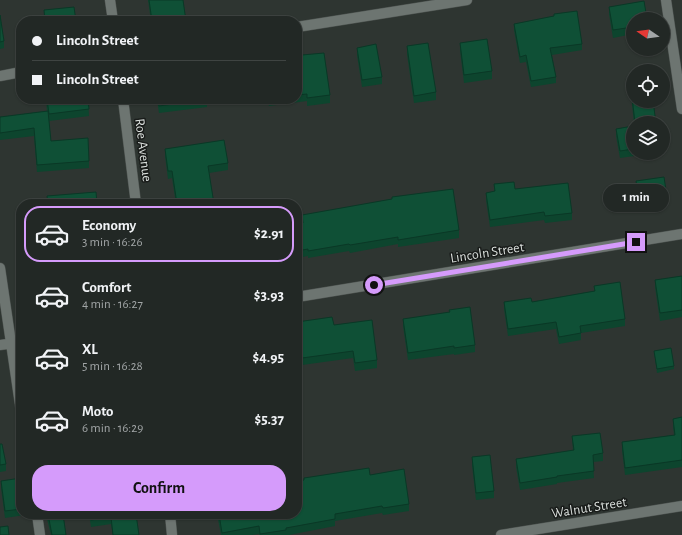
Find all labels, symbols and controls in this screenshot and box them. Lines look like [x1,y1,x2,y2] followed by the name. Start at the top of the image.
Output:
[626,12,670,56] north arrow
[626,12,670,160] map controls
[56,33,139,48] text: Lincoln Street
[626,64,670,108] button: locate
[56,72,139,87] text: Lincoln Street
[626,116,670,160] button: layers
[132,118,154,183] street label: Roe Avenue
[603,184,669,212] callout: 1 min
[622,191,650,204] text: 1 min
[34,216,70,252] icon: car
[82,218,136,233] text: Economy
[254,226,284,241] text: $2.91
[627,233,645,251] route end
[82,236,143,249] text: 3 min · 16:26
[449,240,526,266] street label: Lincoln Street
[365,276,383,294] route start
[34,278,70,314] icon: car
[82,280,131,295] text: Comfort
[254,288,284,303] text: $3.93
[82,298,143,311] text: 4 min · 16:27
[34,340,70,376] icon: car
[82,342,98,357] text: XL
[253,350,284,365] text: $4.95
[82,360,143,373] text: 5 min · 16:28
[34,402,70,438] icon: car
[82,404,114,419] text: Moto
[254,412,284,427] text: $5.37
[82,422,143,435] text: 6 min · 16:29
[32,465,286,511] button: Confirm
[551,495,628,521] street label: Walnut Street

